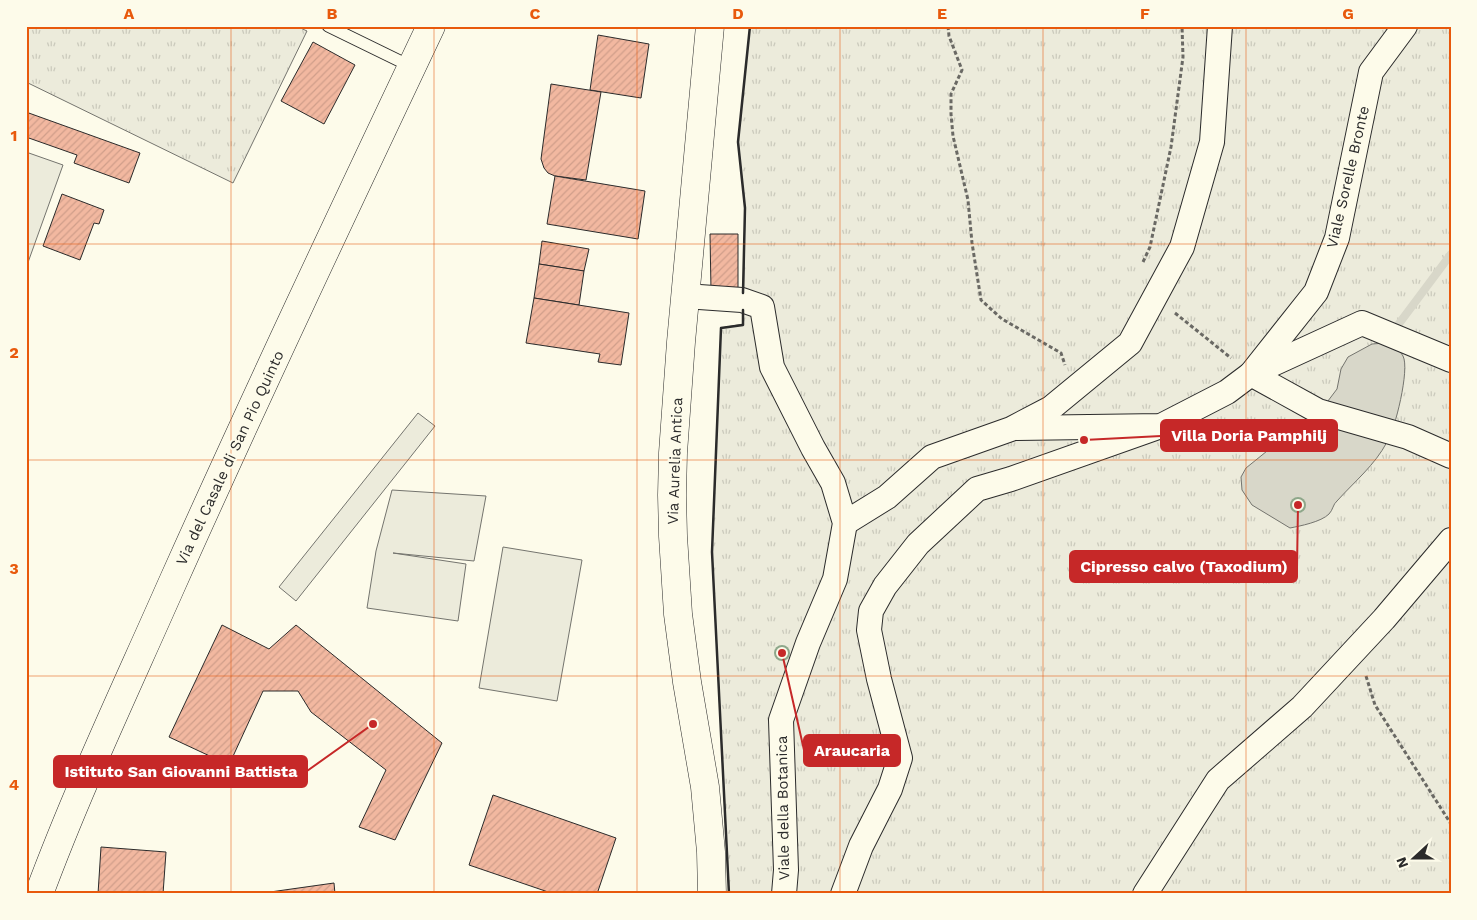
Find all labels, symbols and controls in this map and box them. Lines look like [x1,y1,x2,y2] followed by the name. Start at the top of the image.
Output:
[124,4,135,23] text: A
[327,4,338,23] text: B
[530,4,541,23] text: C
[732,4,744,23] text: D
[937,4,947,23] text: E
[1140,4,1150,23] text: F
[1342,4,1354,23] text: G
[1323,104,1373,250] street label: Viale Sorelle Bronte
[11,126,17,145] text: 1
[9,343,19,362] text: 2
[172,348,288,568] street label: Via del Casale di San Pio Quinto
[664,397,686,525] street label: Via Aurelia Antica
[1161,420,1337,451] callout: Villa Doria Pamphilj
[1171,426,1327,445] text: Villa Doria Pamphilj
[1070,551,1297,582] callout: Cipresso calvo (Taxodium)
[1080,557,1288,576] text: Cipresso calvo (Taxodium)
[9,559,19,578] text: 3
[773,735,793,880] street label: Viale della Botanica
[804,735,900,766] callout: Araucaria
[814,741,891,760] text: Araucaria
[54,756,307,787] callout: Istituto San Giovanni Battista
[65,762,298,781] text: Istituto San Giovanni Battista
[9,775,19,794] text: 4
[1390,832,1440,882] north arrow
[1393,855,1411,870] text: N

